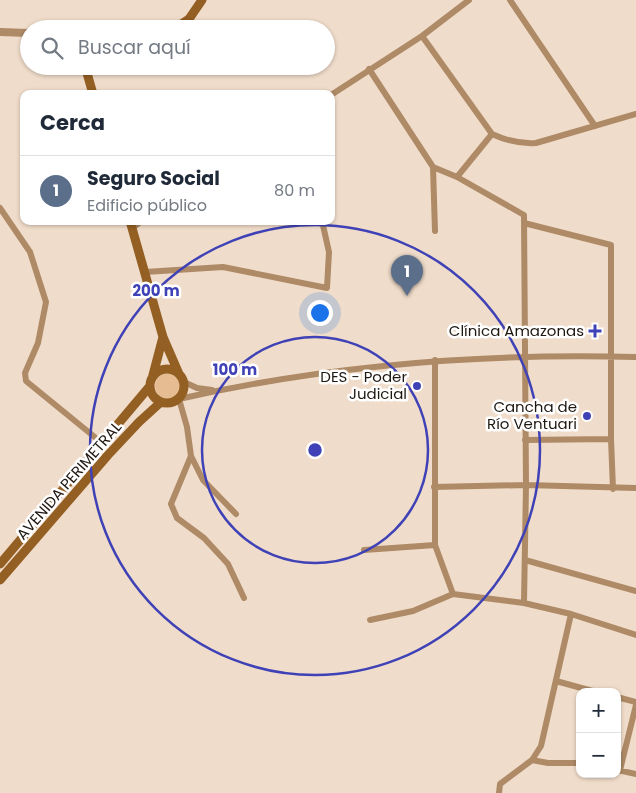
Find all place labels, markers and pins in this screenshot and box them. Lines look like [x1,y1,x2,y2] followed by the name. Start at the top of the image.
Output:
[391,255,423,296] pin: 1
[449,320,584,341] place label: Clínica Amazonas
[588,324,602,338] marker: Clínica Amazonas
[320,366,407,404] place label: DES - Poder Judicial
[411,380,423,392] marker: DES - Poder Judicial
[487,396,577,434] place label: Cancha de Río Ventuari
[581,410,593,422] marker: Cancha de Río Ventuari
[306,441,324,459] centre of rings

